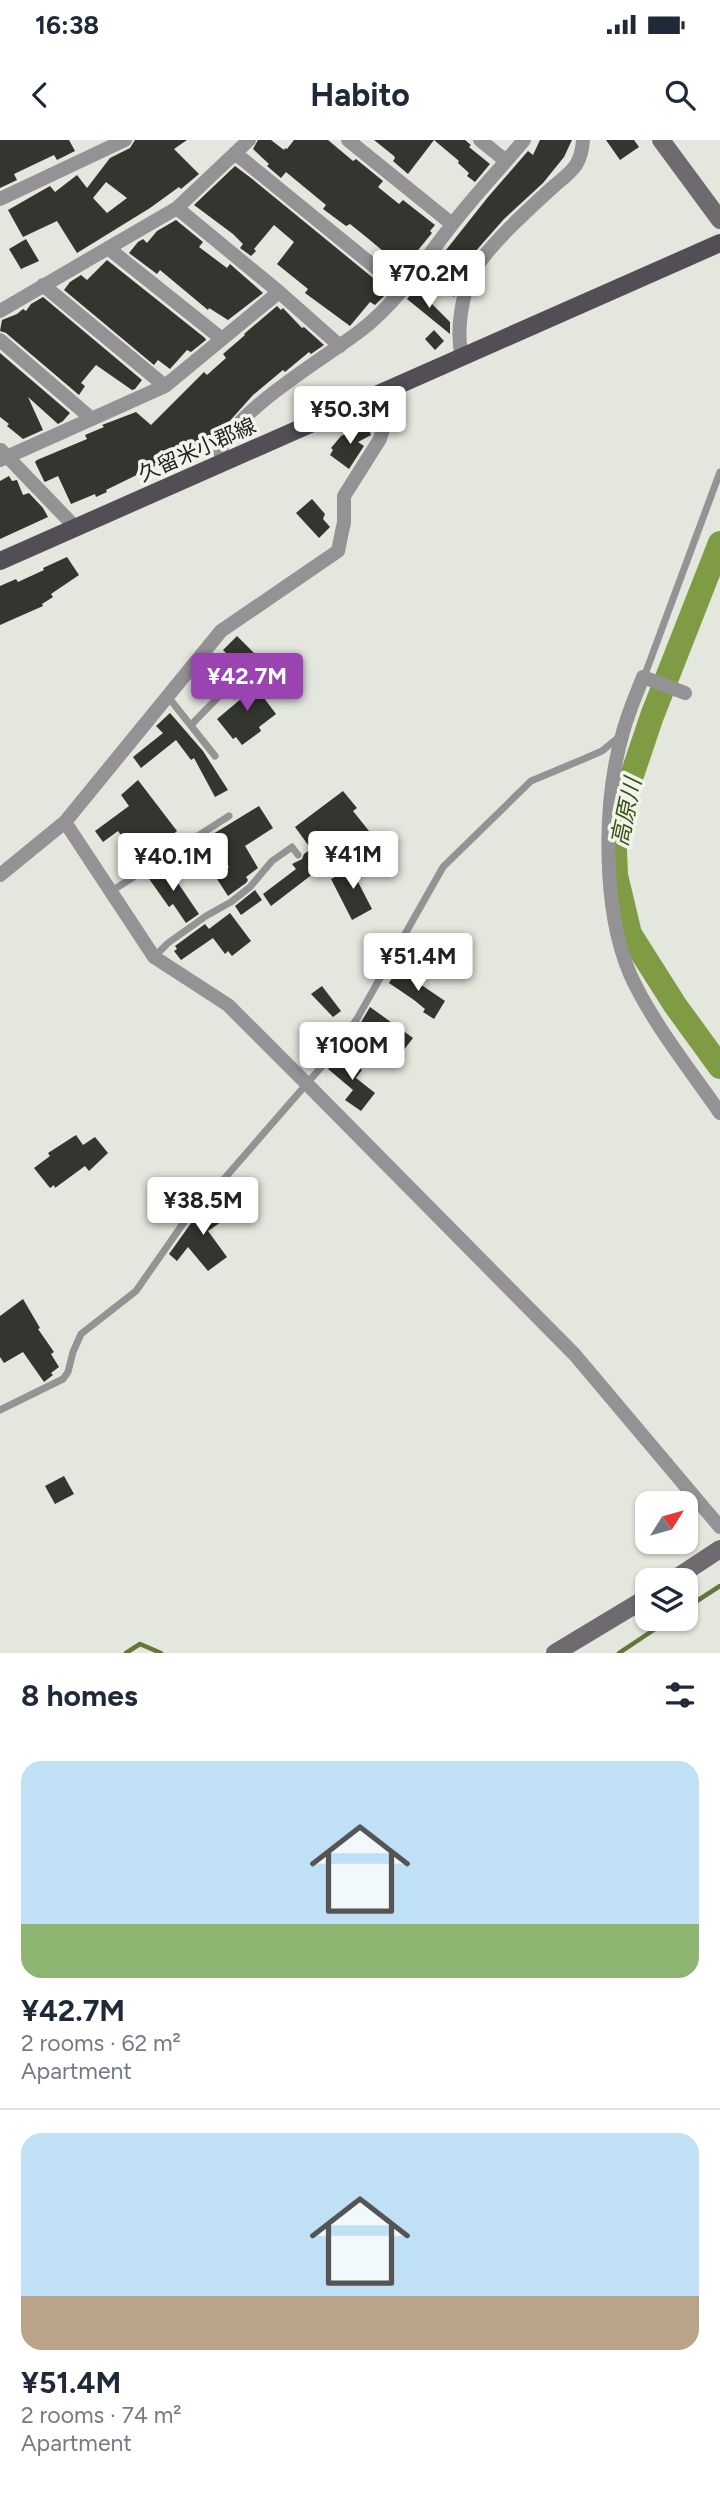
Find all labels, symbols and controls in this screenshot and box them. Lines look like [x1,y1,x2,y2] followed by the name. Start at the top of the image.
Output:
[35,9,99,41] text: 16:38
[21,76,59,114] icon: back
[310,76,410,114] text: Habito
[661,76,699,114] icon: search
[372,250,486,310] pin: ¥70.2M
[389,259,469,287] text: ¥70.2M
[293,386,407,446] pin: ¥50.3M
[310,395,390,423] text: ¥50.3M
[134,412,259,487] street label: 久留米小郡線
[190,654,304,713] pin: ¥42.7M
[207,662,287,690] text: ¥42.7M
[605,772,647,849] water label: 高原川
[312,832,394,891] pin: ¥41M
[116,834,230,893] pin: ¥40.1M
[324,840,382,868] text: ¥41M
[134,842,212,870] text: ¥40.1M
[361,934,475,993] pin: ¥51.4M
[380,942,456,970] text: ¥51.4M
[303,1023,401,1082] pin: ¥100M
[316,1031,388,1059] text: ¥100M
[146,1178,260,1237] pin: ¥38.5M
[163,1186,243,1214] text: ¥38.5M
[635,1491,698,1554] north arrow
[635,1491,698,1631] map controls
[635,1568,698,1631] button: layers
[661,1676,699,1714] icon: filters
[21,1677,138,1714] text: 8 homes
[297,1806,423,1932] icon: home
[21,1992,125,2029] text: ¥42.7M
[21,2029,181,2057] text: 2 rooms · 62 m²
[21,2057,132,2085] text: Apartment
[297,2178,423,2304] icon: home
[21,2364,121,2401] text: ¥51.4M
[21,2401,182,2429] text: 2 rooms · 74 m²
[21,2429,132,2457] text: Apartment

